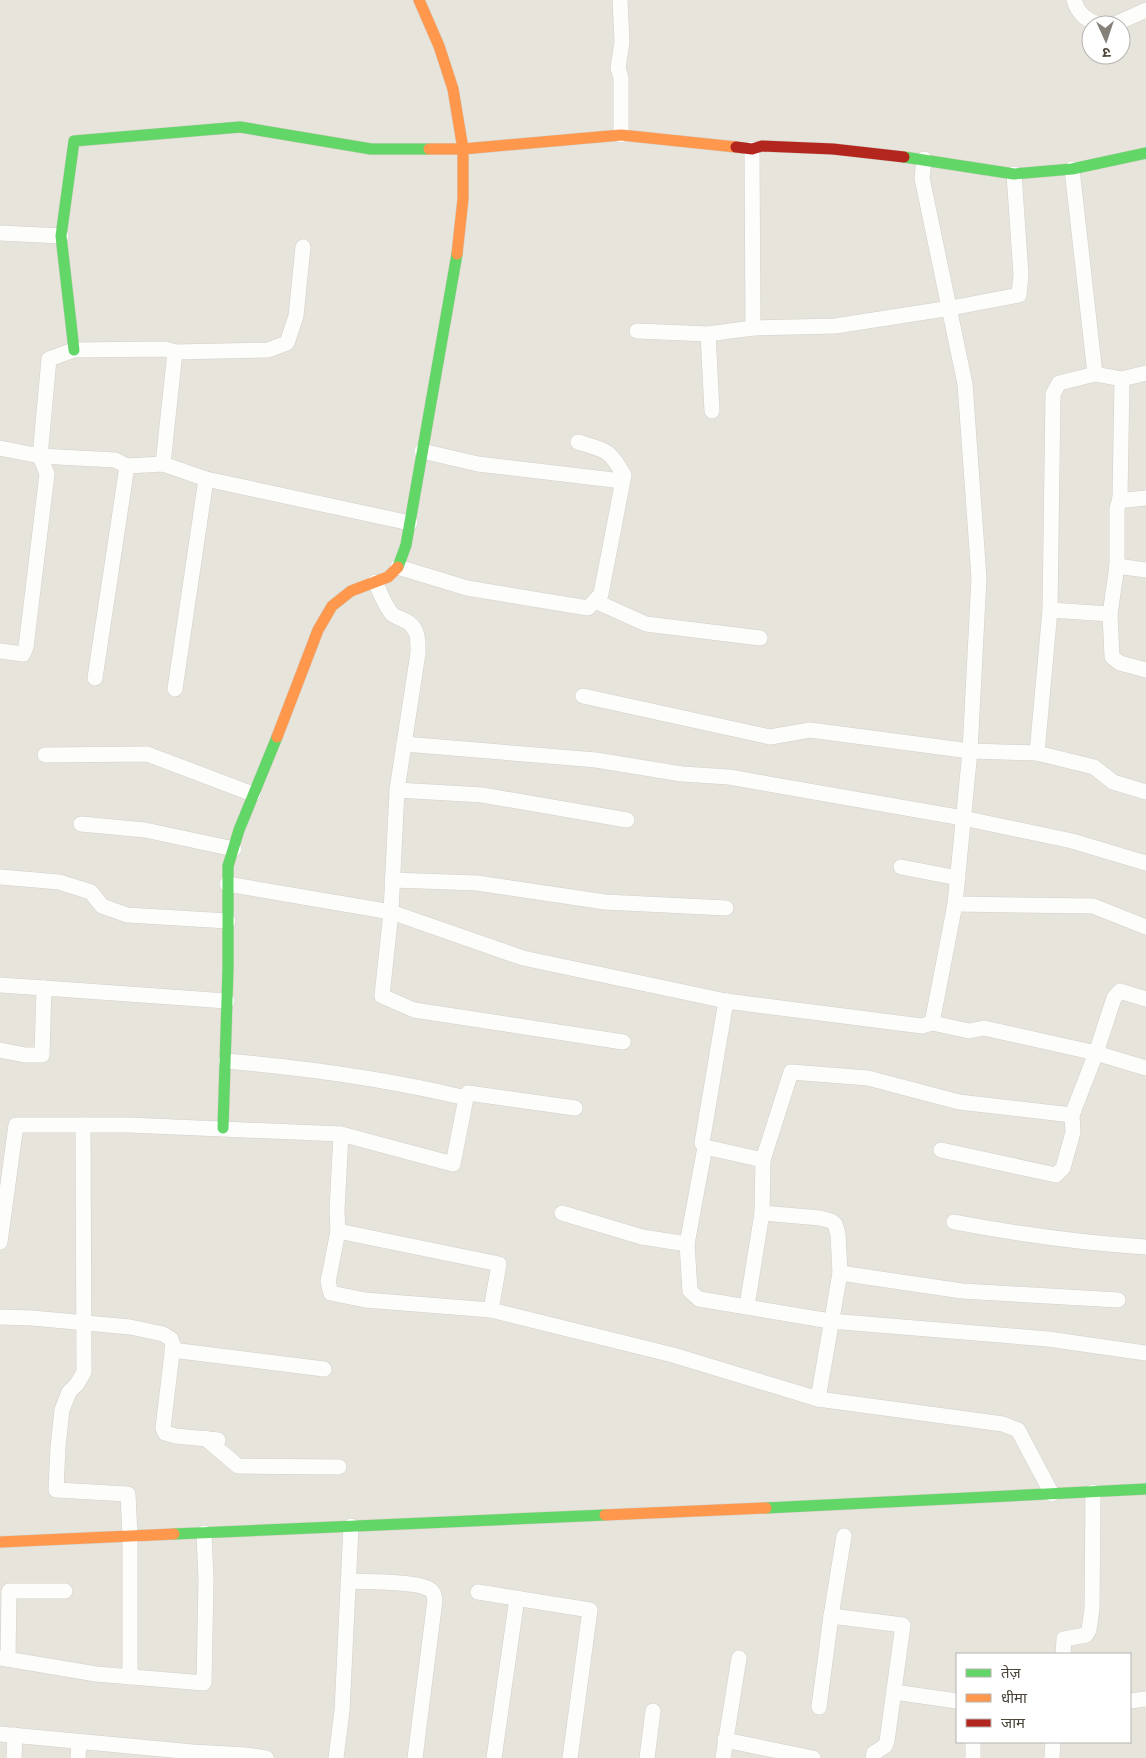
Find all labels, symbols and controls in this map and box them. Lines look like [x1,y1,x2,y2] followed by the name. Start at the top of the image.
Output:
[1081,15,1131,65] north arrow
[1101,44,1111,61] text: उ
[956,1653,1131,1743] legend
[1001,1664,1022,1682] text: तेज़
[1001,1689,1028,1707] text: धीमा
[1001,1714,1026,1732] text: जाम

